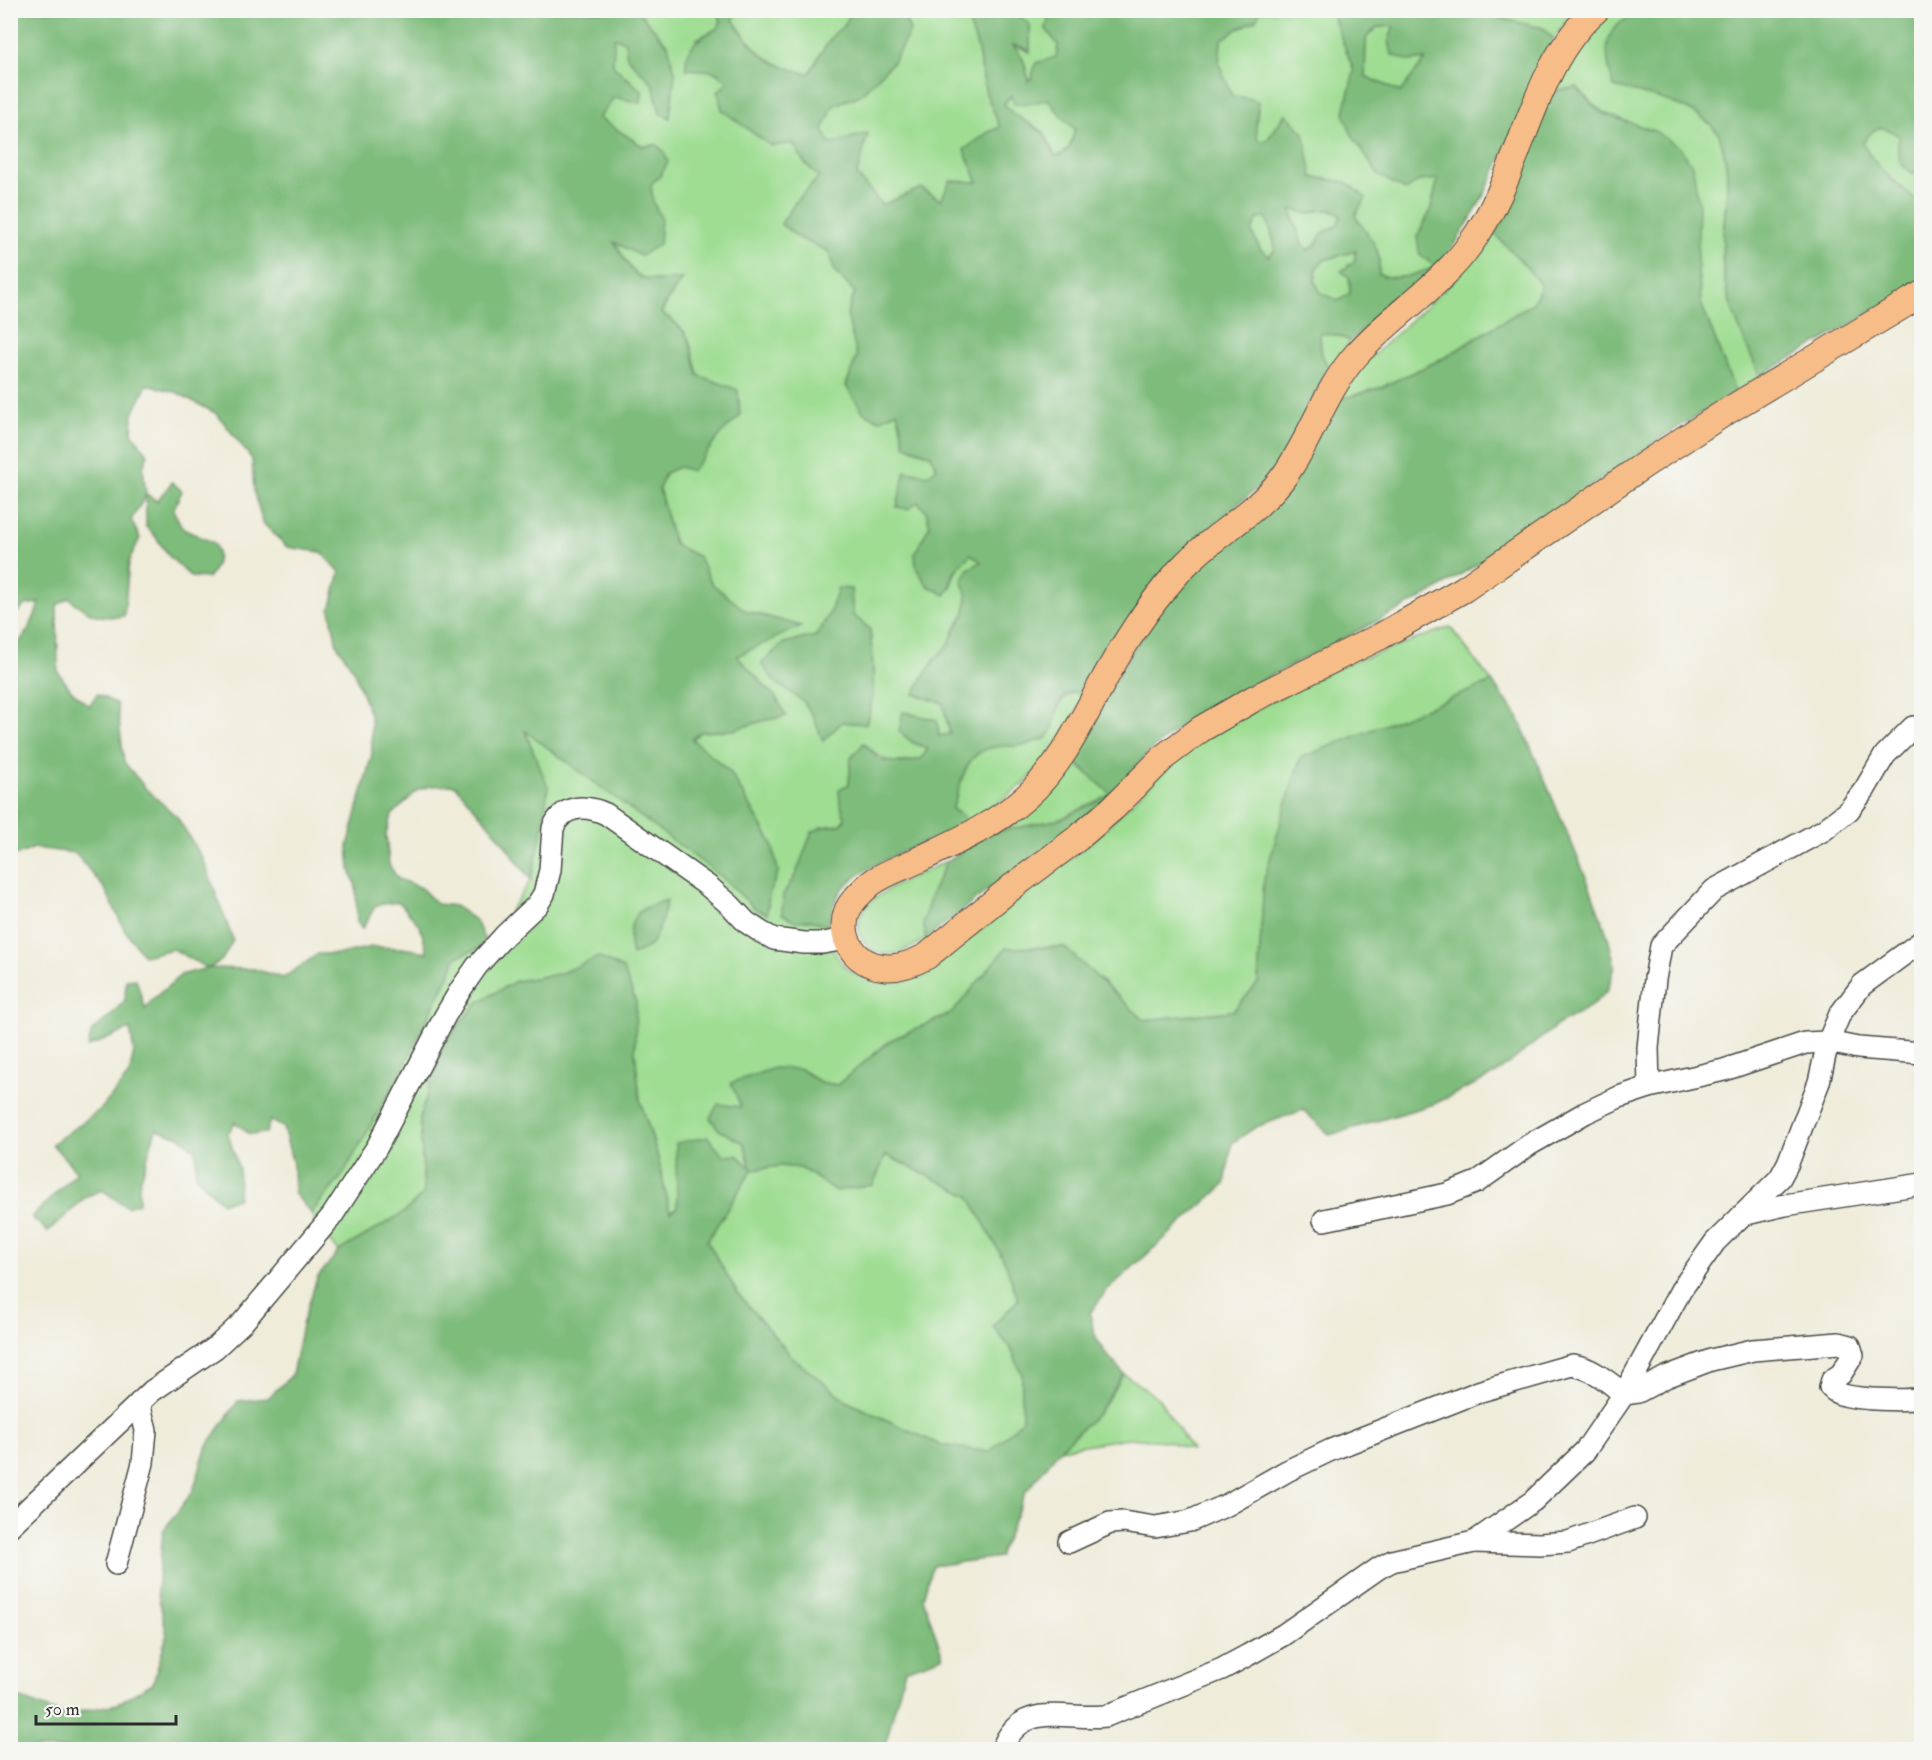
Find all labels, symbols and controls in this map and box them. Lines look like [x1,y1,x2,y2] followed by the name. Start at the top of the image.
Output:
[36,1688,176,1726] scale bar
[45,1698,80,1721] text: 50 m

